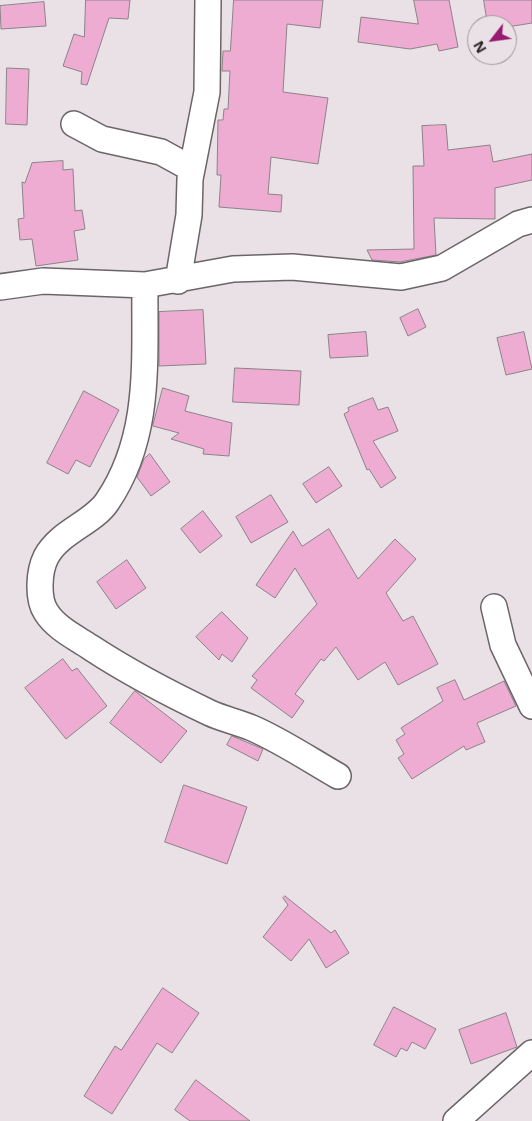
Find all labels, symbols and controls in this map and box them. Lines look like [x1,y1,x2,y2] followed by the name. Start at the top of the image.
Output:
[467,15,517,65] north arrow
[468,38,491,57] text: N

